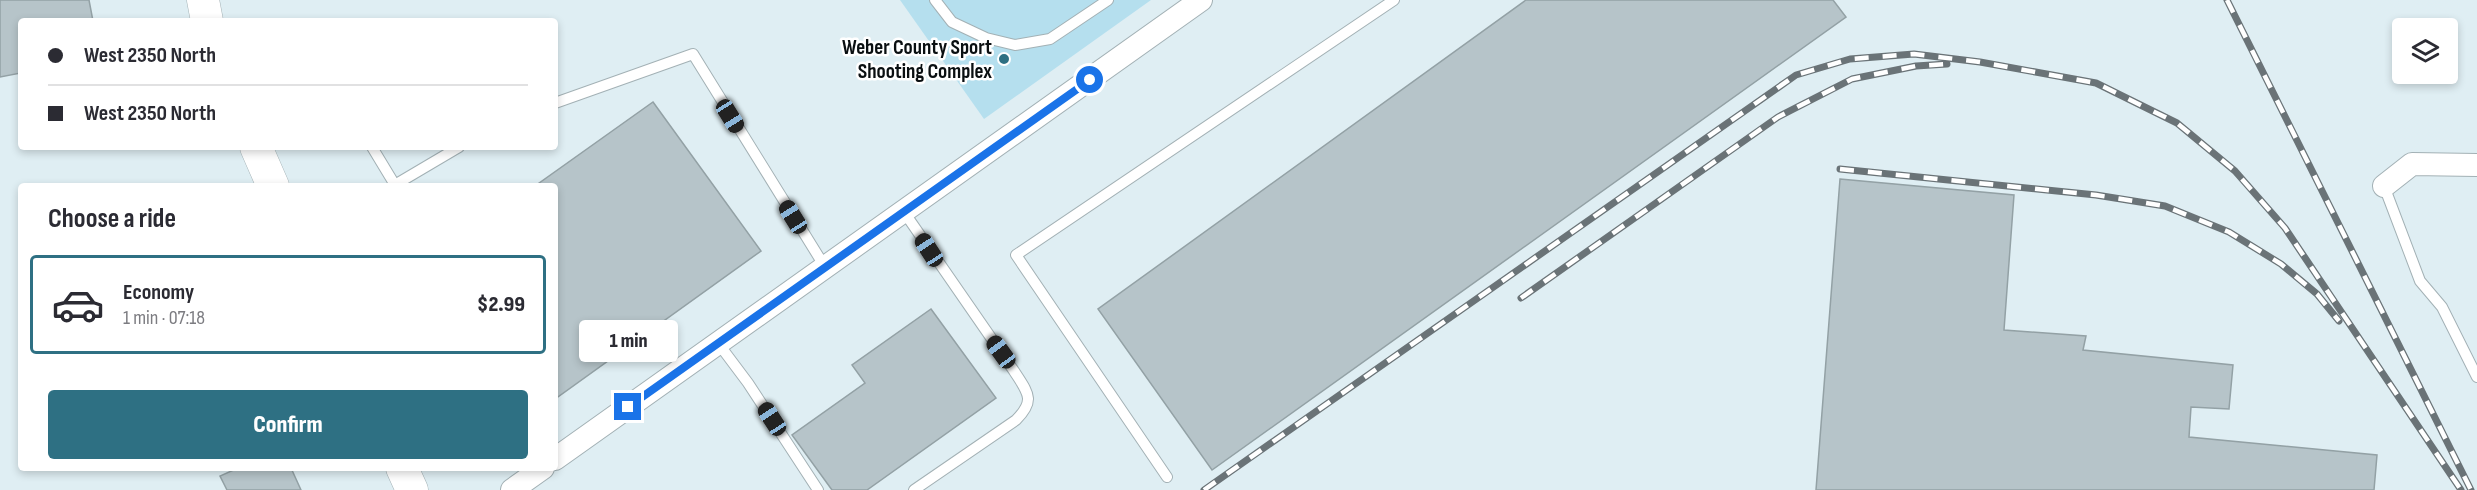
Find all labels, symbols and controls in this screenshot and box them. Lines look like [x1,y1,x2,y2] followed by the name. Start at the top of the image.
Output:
[2392,18,2458,84] map controls
[2392,18,2458,84] button: layers
[842,35,992,84] place label: Weber County Sport Shooting Complex
[84,42,216,69] text: West 2350 North
[997,52,1011,66] marker: Weber County Sport Shooting Complex
[1076,66,1103,93] route start
[713,96,747,136] car
[84,100,216,127] text: West 2350 North
[776,197,810,237] car
[48,203,176,235] text: Choose a ride
[912,230,946,270] car
[51,278,105,332] icon: car
[123,279,194,306] text: Economy
[477,291,525,318] text: $2.99
[123,306,205,330] text: 1 min · 07:18
[578,320,678,362] callout: 1 min
[609,329,648,353] text: 1 min
[983,332,1019,372] car
[48,390,528,459] button: Confirm
[614,393,641,420] route end
[755,399,789,439] car

